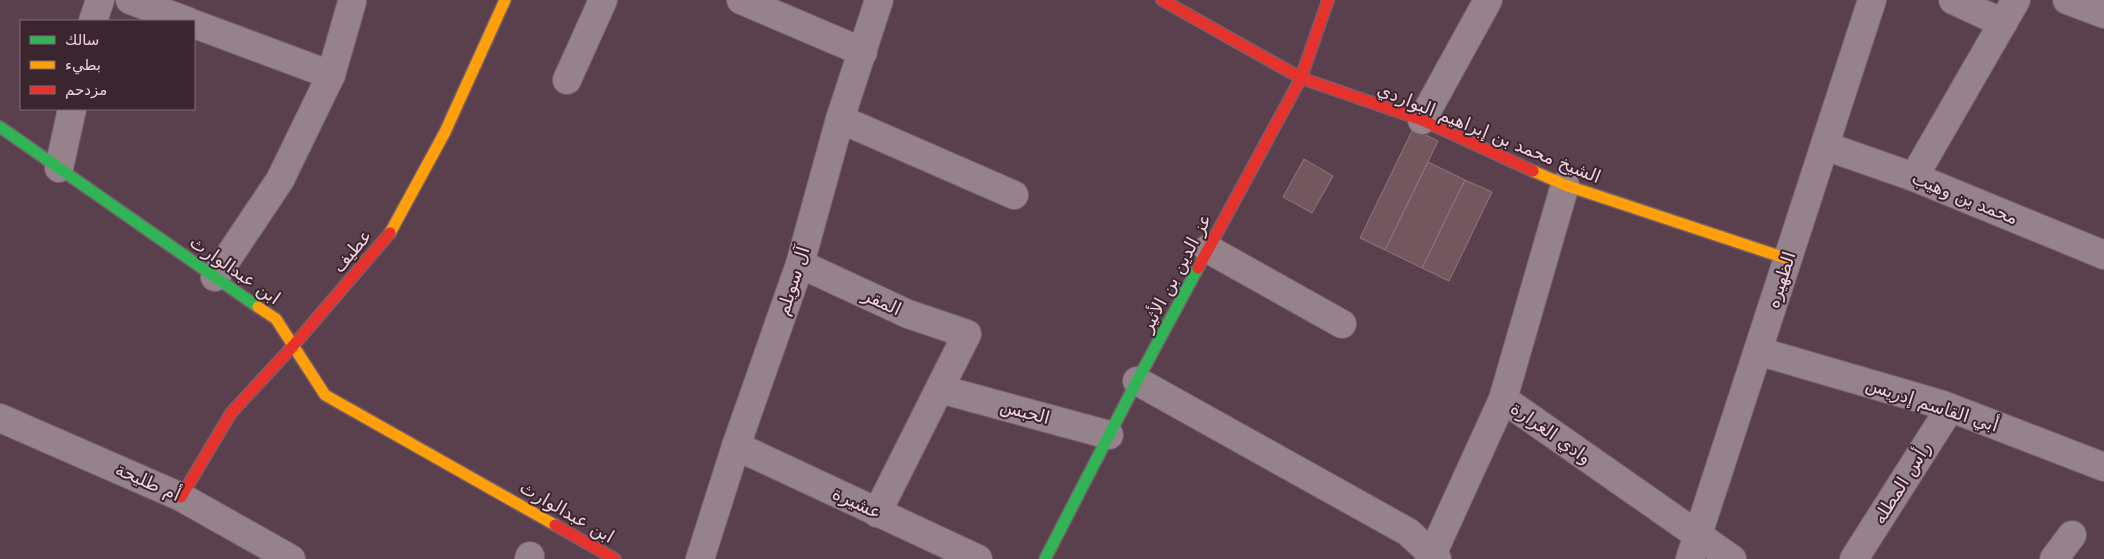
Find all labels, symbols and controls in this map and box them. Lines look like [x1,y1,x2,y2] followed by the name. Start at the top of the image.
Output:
[20,20,195,110] legend
[65,31,99,49] text: سالك
[65,56,101,75] text: بطيء
[1374,78,1604,188] street label: الشيخ محمد بن إبراهيم البواردي
[65,81,107,99] text: مزدحم
[1909,167,2021,229] street label: محمد بن وهيب
[1135,210,1216,337] street label: عز الدين بن الأثير
[327,225,376,276] street label: عطيف
[185,231,285,309] street label: ابن عبدالوارث
[771,243,815,318] street label: آل سويلم
[1762,249,1800,311] street label: الظهيره
[858,283,905,320] street label: المقر
[1863,372,2001,437] street label: أبي القاسم إدريس
[998,395,1052,428] street label: الحبس
[1506,397,1596,469] street label: وادي الغرارة
[1867,437,1935,528] street label: رأس المطله
[112,457,184,505] street label: أم طليحة
[516,476,618,548] street label: ابن عبدالوارث
[829,482,885,524] street label: عشيرة

